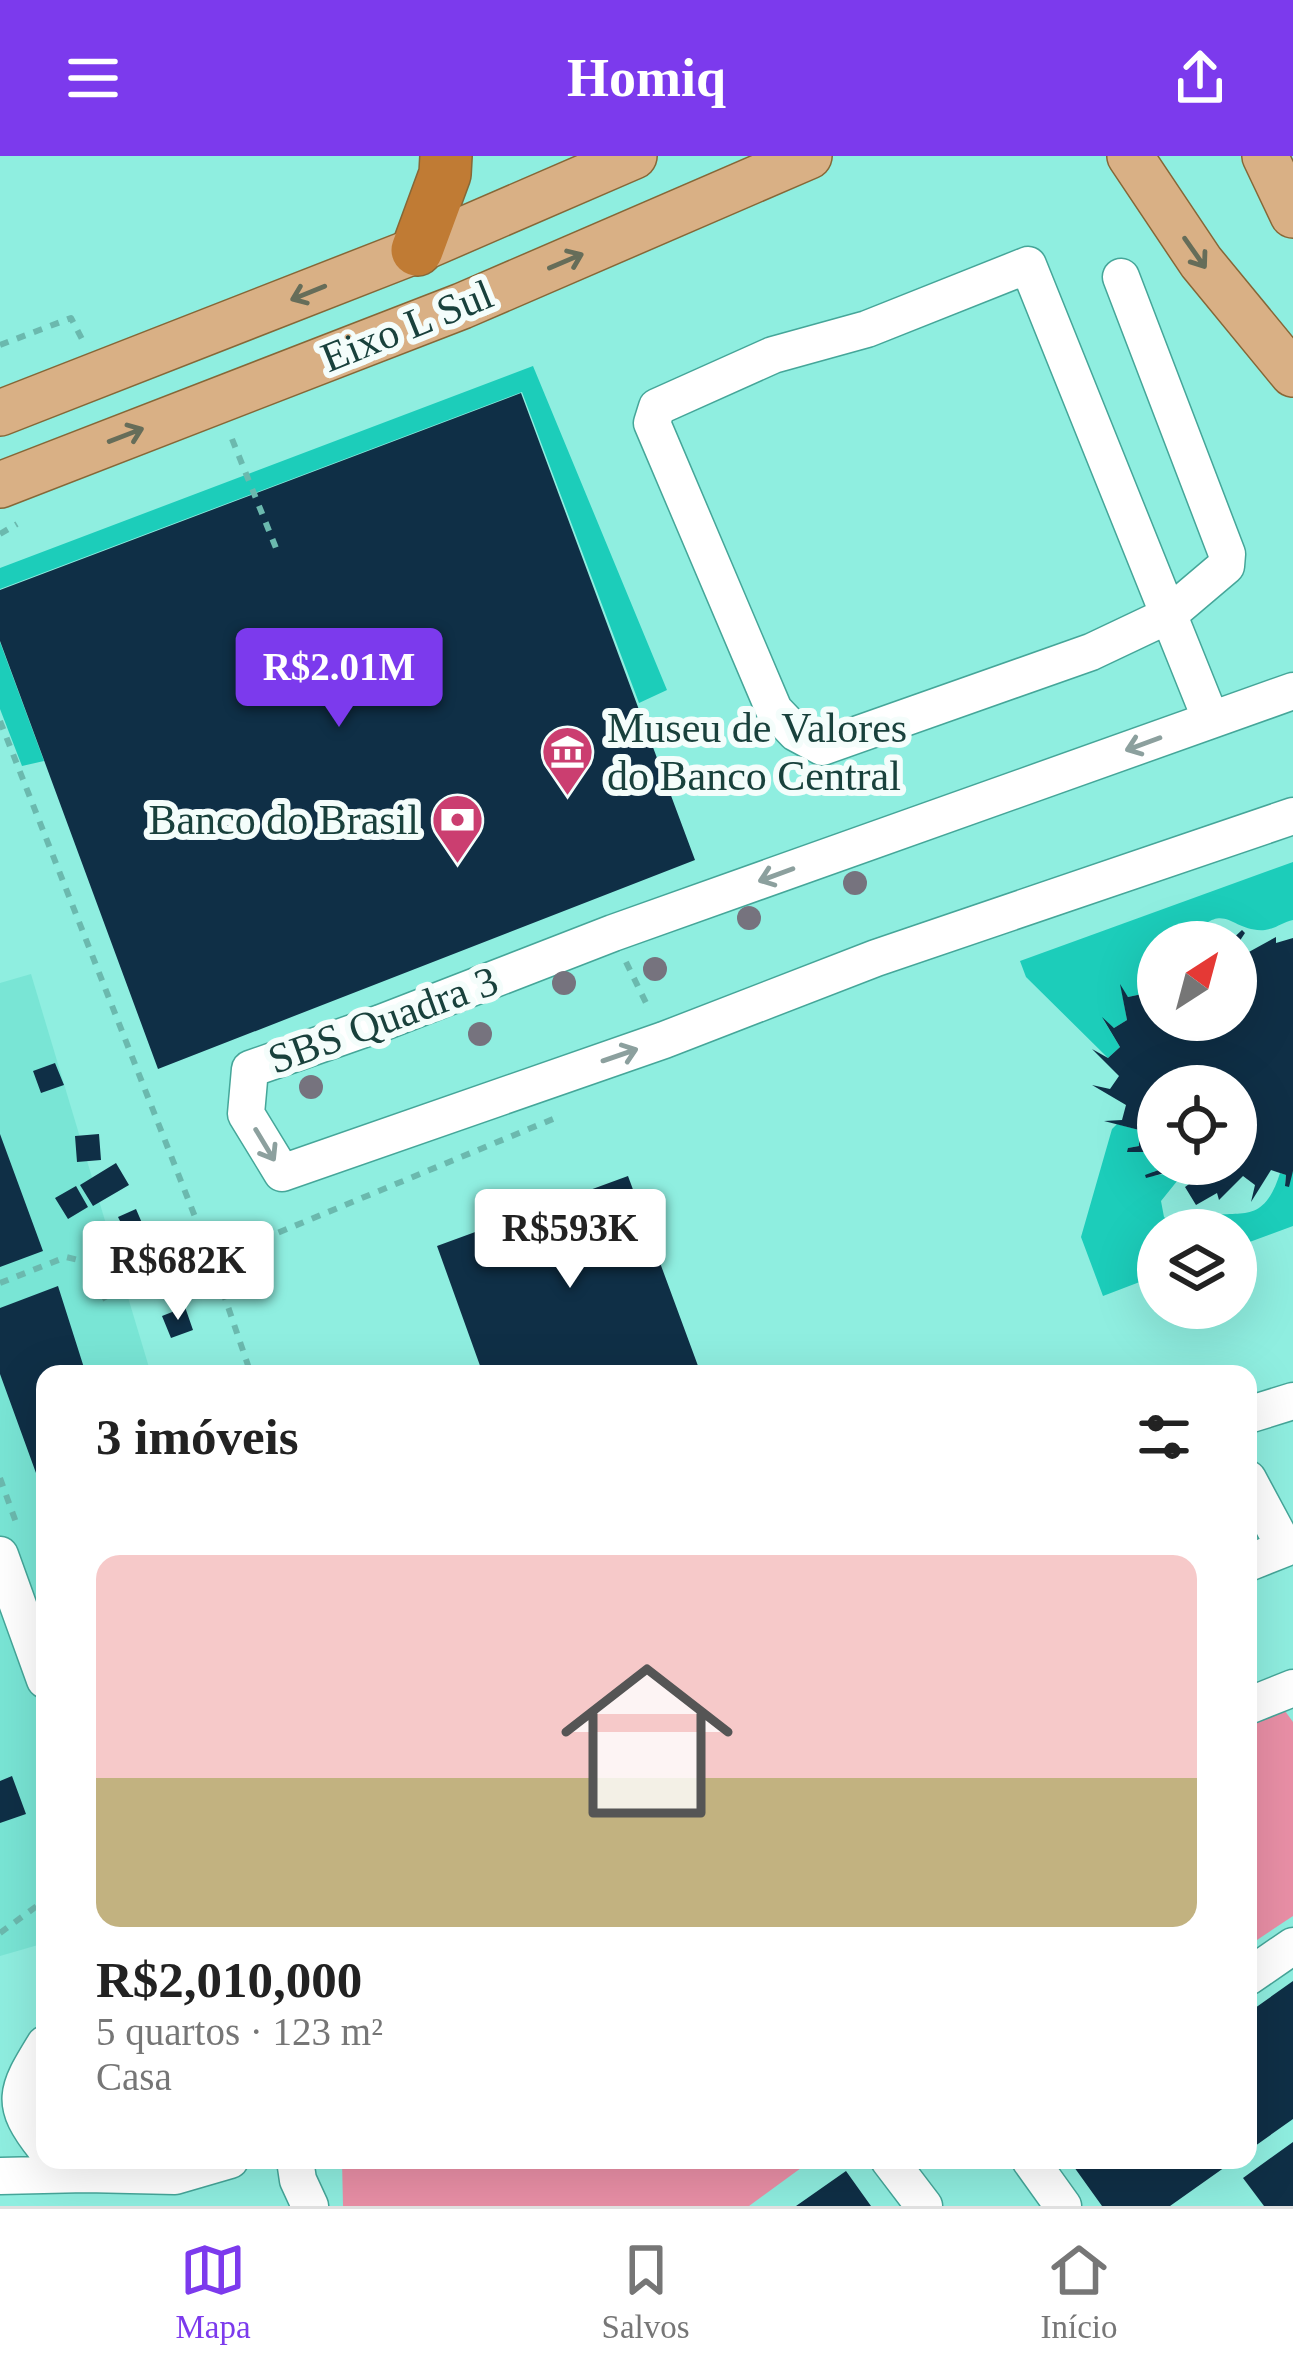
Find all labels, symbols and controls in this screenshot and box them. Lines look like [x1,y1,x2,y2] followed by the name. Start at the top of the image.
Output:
[60,45,126,111] icon: menu
[1167,45,1233,111] icon: share
[567,48,726,108] text: Homiq
[1182,236,1208,269] one-way arrow
[548,248,584,270] one-way arrow
[315,271,499,381] street label: Eixo L Sul
[291,284,328,305] one-way arrow
[106,423,143,444] one-way arrow
[228,628,450,730] pin: R$2.01M
[263,645,415,688] text: R$2.01M
[607,705,907,799] place label: Museu de Valores do Banco Central
[540,724,596,798] museum icon: Museu de Valores do Banco Central
[1125,735,1162,756] one-way arrow
[430,792,486,866] bank icon: Banco do Brasil
[148,797,419,843] place label: Banco do Brasil
[758,866,795,887] one-way arrow
[1137,921,1257,1041] north arrow
[1137,921,1257,1329] map controls
[262,957,504,1083] street label: SBS Quadra 3
[600,1043,637,1064] one-way arrow
[1137,1065,1257,1185] button: locate
[253,1127,277,1161] one-way arrow
[472,1189,668,1291] pin: R$593K
[502,1206,638,1249] text: R$593K
[1137,1209,1257,1329] button: layers
[80,1221,276,1323] pin: R$682K
[110,1238,246,1281] text: R$682K
[1131,1404,1197,1470] icon: filters
[96,1409,299,1465] text: 3 imóveis
[539,1633,755,1849] icon: home
[96,1952,362,2008] text: R$2,010,000
[96,2010,383,2053] text: 5 quartos · 123 m²
[96,2055,172,2098] text: Casa
[175,2237,251,2346] tab: Mapa
[602,2237,690,2346] tab: Salvos
[1041,2237,1118,2346] tab: Início

